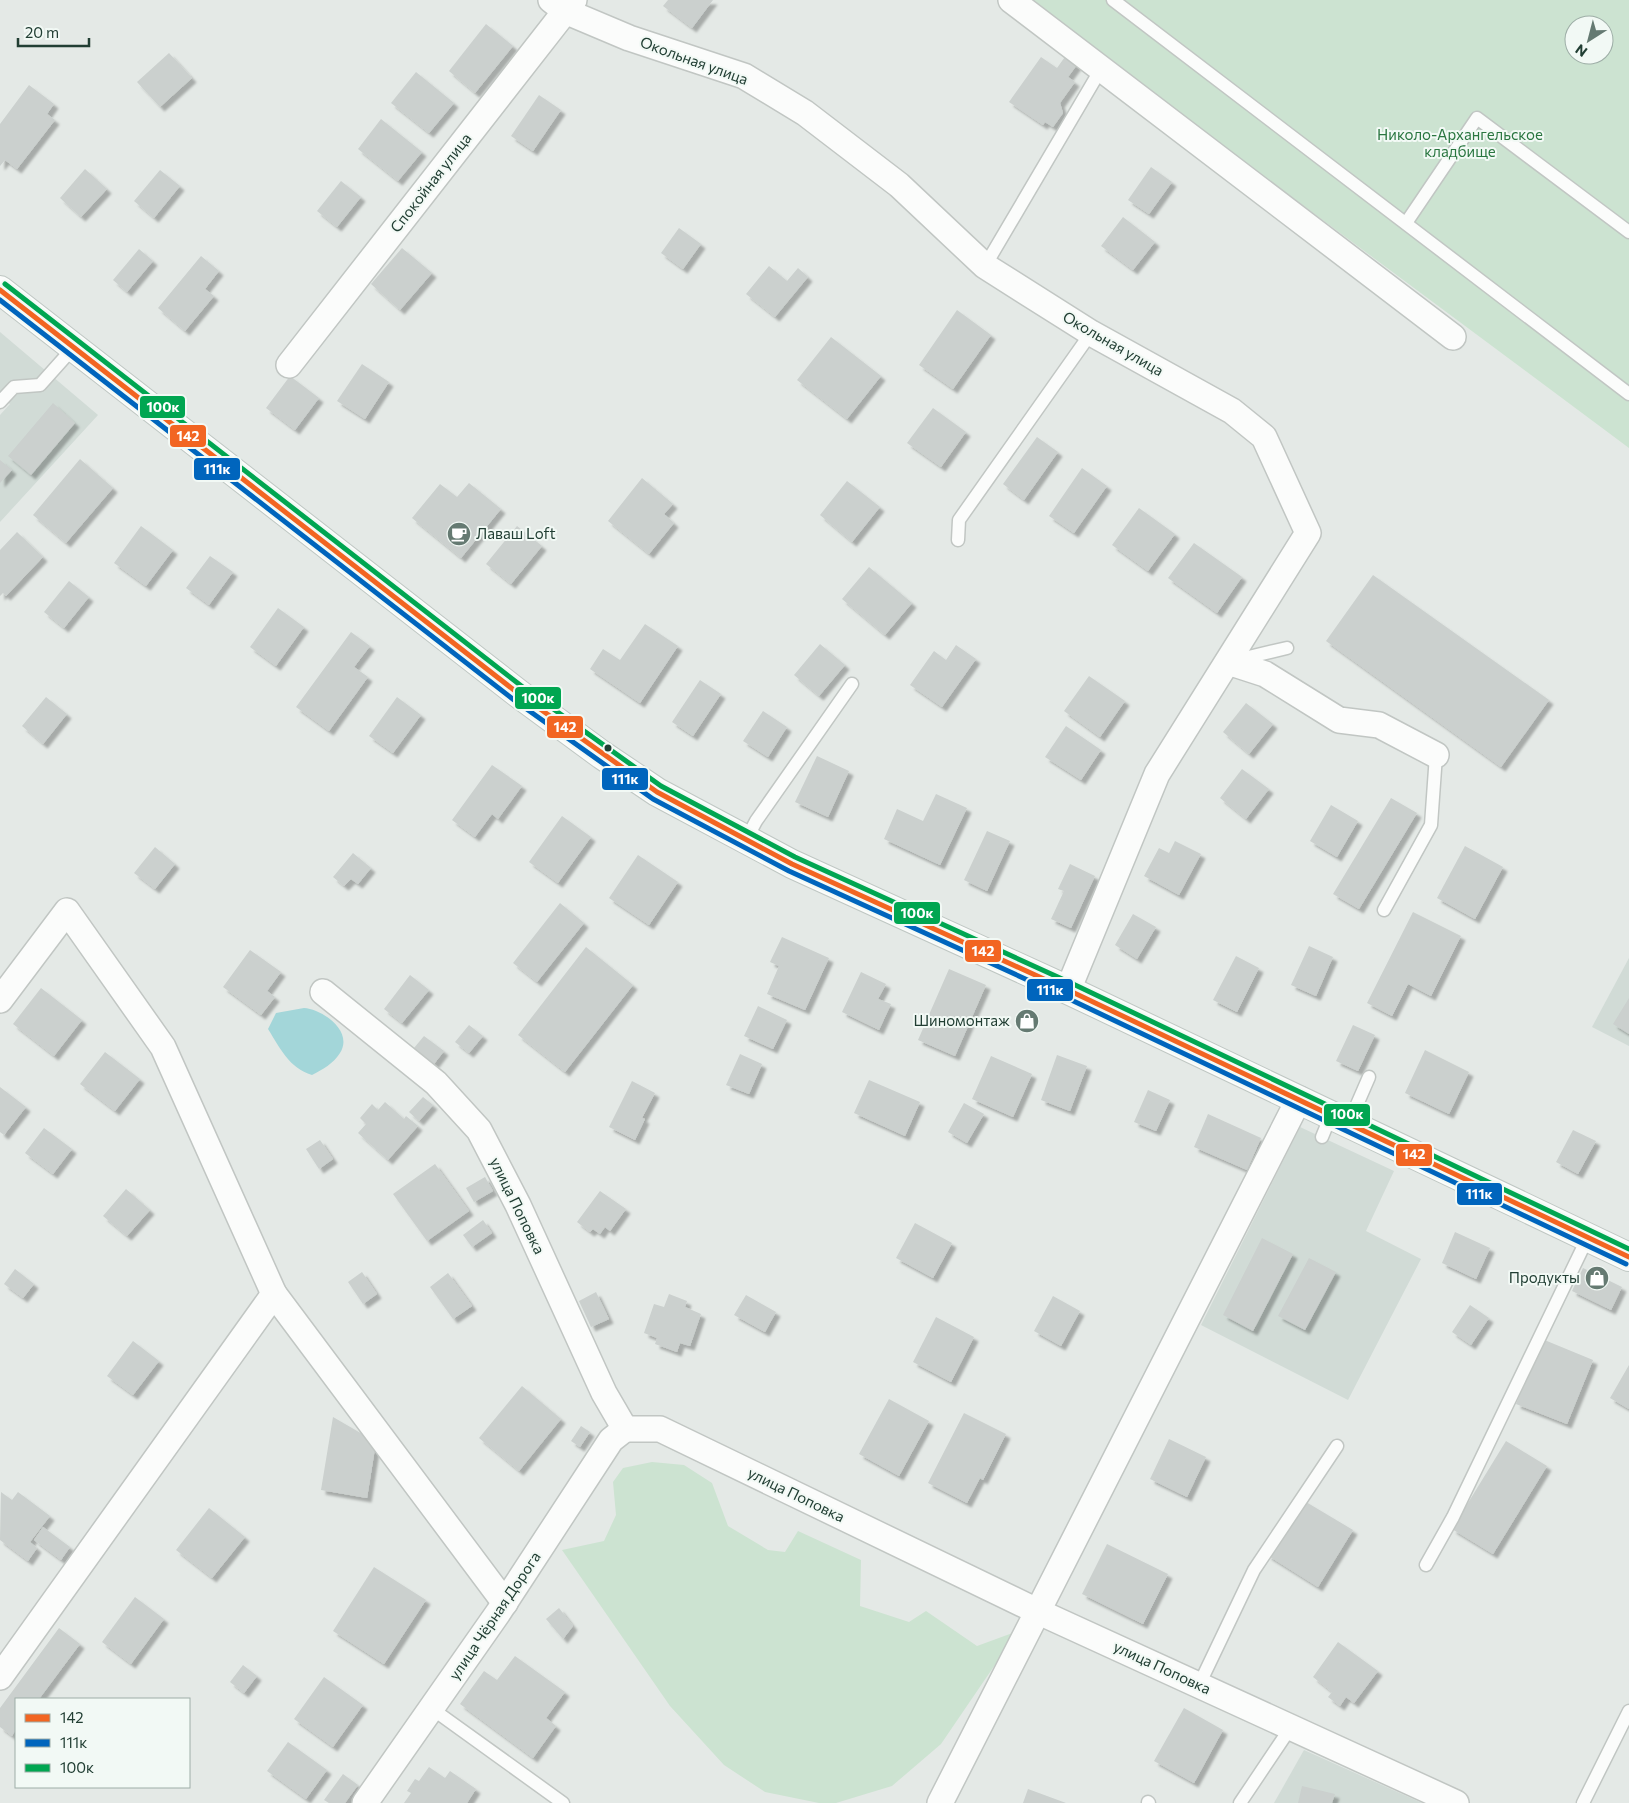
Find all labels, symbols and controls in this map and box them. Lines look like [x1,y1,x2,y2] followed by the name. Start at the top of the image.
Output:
[18,15,89,47] scale bar
[1564,15,1614,65] north arrow
[25,23,59,41] text: 20 m
[638,32,751,88] street label: Окольная улица
[1572,41,1590,61] text: N
[1377,125,1543,160] park label: Николо-Архангельское кладбище
[386,129,475,236] street label: Спокойная улица
[1060,307,1167,379] street label: Окольная улица
[139,395,186,419] line badge: 100к
[147,398,179,415] text: 100к
[169,424,207,448] line badge: 142
[177,427,199,444] text: 142
[193,457,241,481] line badge: 111к
[204,460,231,477] text: 111к
[446,521,472,547] cafe icon: Лаваш Loft
[476,524,556,542] place label: Лаваш Loft
[514,686,562,710] line badge: 100к
[522,689,554,706] text: 100к
[546,715,584,739] line badge: 142
[554,718,576,735] text: 142
[603,743,613,753] unlabelled marker
[601,767,649,791] line badge: 111к
[612,770,639,787] text: 111к
[893,901,941,925] line badge: 100к
[901,904,933,921] text: 100к
[964,939,1002,963] line badge: 142
[972,942,994,959] text: 142
[1026,978,1074,1002] line badge: 111к
[1037,981,1064,998] text: 111к
[1014,1008,1040,1034] shop icon: Шиномонтаж
[913,1011,1010,1029] place label: Шиномонтаж
[1323,1103,1371,1127] line badge: 100к
[1331,1105,1363,1122] text: 100к
[1395,1143,1433,1167] line badge: 142
[1403,1145,1425,1162] text: 142
[487,1154,549,1257] street label: улица Поповка
[1456,1182,1503,1206] line badge: 111к
[1466,1185,1493,1202] text: 111к
[1584,1265,1610,1291] shop icon: Продукты
[1509,1268,1580,1286] place label: Продукты
[745,1463,848,1525] street label: улица Поповка
[445,1548,544,1683] street label: улица Чёрная Дорога
[1111,1637,1214,1698] street label: улица Поповка
[15,1698,190,1788] legend
[60,1708,84,1726] text: 142
[60,1733,87,1751] text: 111к
[60,1758,94,1776] text: 100к

